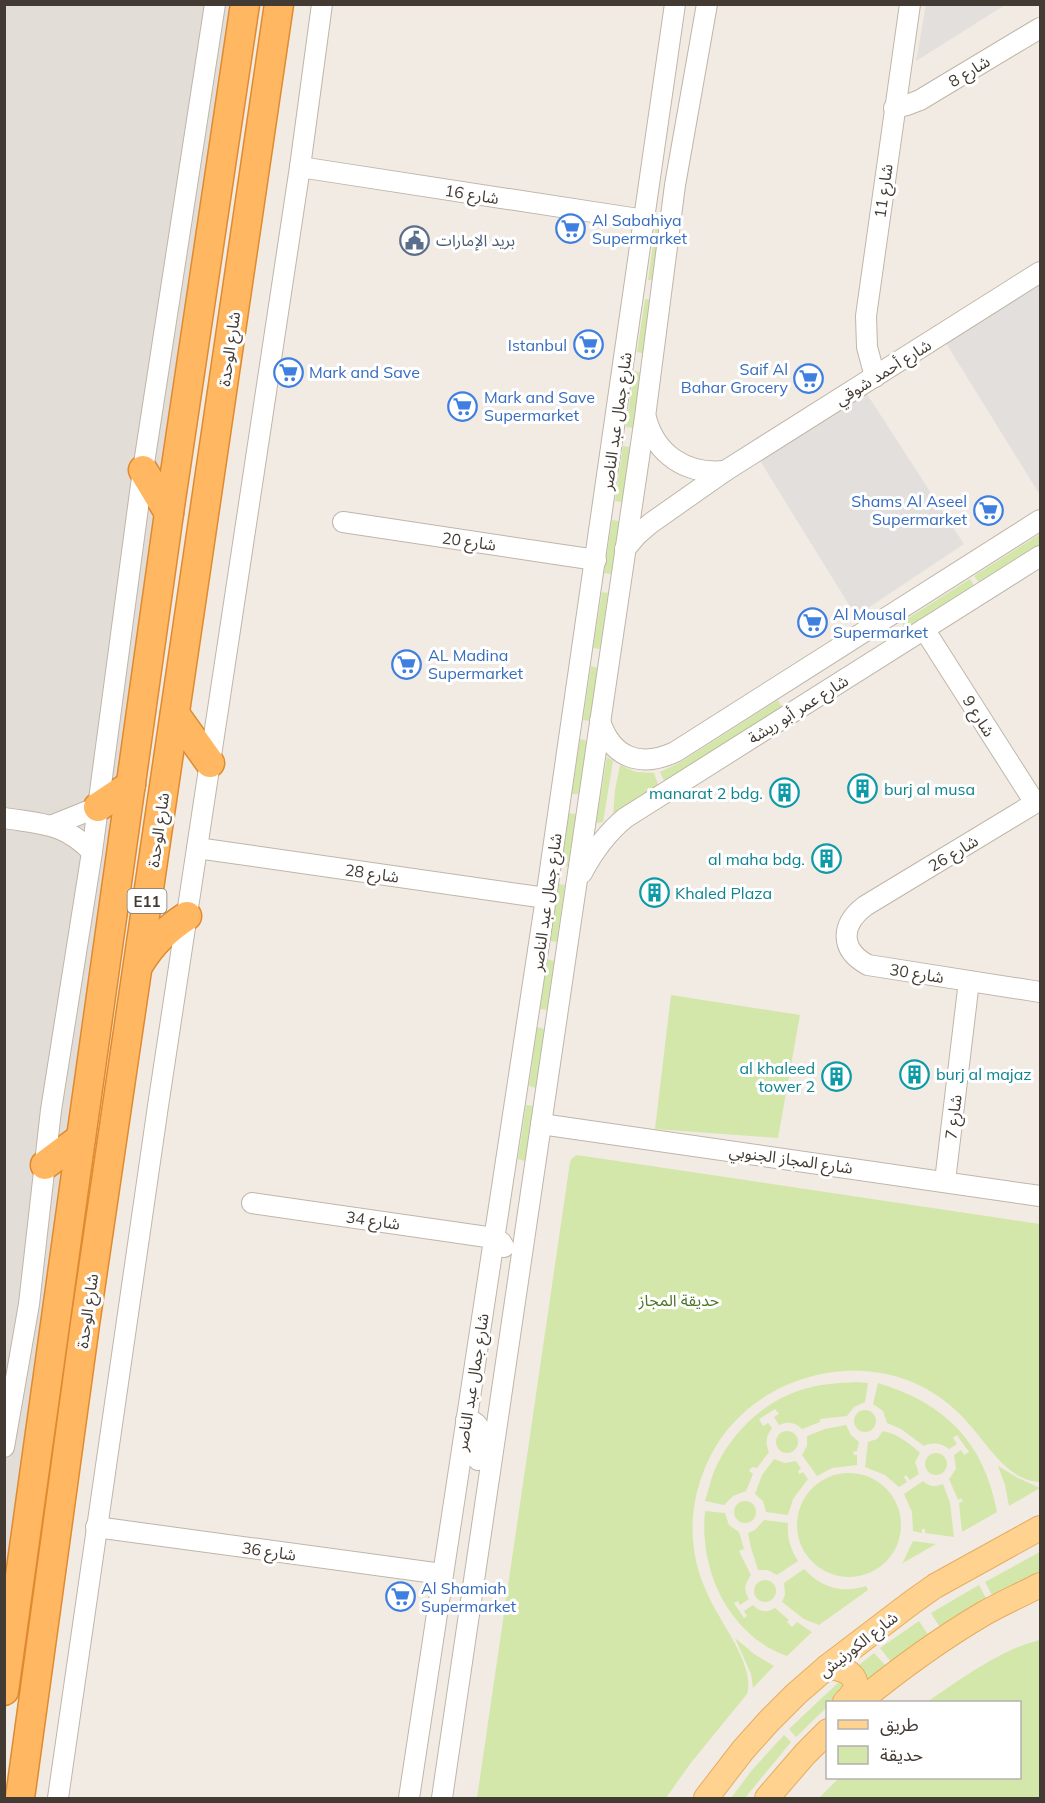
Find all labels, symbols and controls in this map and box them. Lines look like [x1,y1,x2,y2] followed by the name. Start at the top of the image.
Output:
[945,51,995,94] street label: شارع 8
[869,163,900,220] street label: شارع 11
[443,180,501,211] street label: شارع 16
[592,210,688,248] place label: Al Sabahiya Supermarket
[555,213,587,245] supermarket icon: Al Sabahiya Supermarket
[399,224,431,256] public building icon: بريد الإمارات
[436,230,515,251] place label: بريد الإمارات
[214,310,247,388] street label: شارع الوحدة
[572,329,604,361] supermarket icon: Istanbul
[508,335,567,355] place label: Istanbul
[831,335,936,412] street label: شارع أحمد شوقي
[596,351,639,493] street label: شارع جمال عبد الناصر
[272,356,304,388] supermarket icon: Mark and Save
[681,359,788,397] place label: Saif Al Bahar Grocery
[309,362,420,382] place label: Mark and Save
[793,362,825,394] supermarket icon: Saif Al Bahar Grocery
[484,387,595,425] place label: Mark and Save Supermarket
[447,390,479,422] supermarket icon: Mark and Save Supermarket
[851,491,967,529] place label: Shams Al Aseel Supermarket
[972,494,1004,526] supermarket icon: Shams Al Aseel Supermarket
[440,527,497,558] street label: شارع 20
[833,604,929,642] place label: Al Mousal Supermarket
[796,607,828,639] supermarket icon: Al Mousal Supermarket
[428,645,524,683] place label: AL Madina Supermarket
[391,648,423,680] supermarket icon: AL Madina Supermarket
[744,670,853,750] street label: شارع عمر أبو ريشة
[956,692,999,742] street label: شارع 9
[847,773,879,805] building icon: burj al musa
[768,777,800,809] building icon: manarat 2 bdg.
[884,779,975,799] place label: burj al musa
[649,783,763,803] place label: manarat 2 bdg.
[143,791,176,869] street label: شارع الوحدة
[924,830,983,878] street label: شارع 26
[526,832,569,974] street label: شارع جمال عبد الناصر
[810,843,842,875] building icon: al maha bdg.
[708,849,805,869] place label: al maha bdg.
[343,859,400,890] street label: شارع 28
[638,877,670,909] building icon: Khaled Plaza
[675,883,772,903] place label: Khaled Plaza
[128,889,166,913] road number: E11
[888,959,946,990] street label: شارع 30
[739,1058,815,1096] place label: al khaleed tower 2
[899,1058,931,1090] building icon: burj al majaz
[820,1061,852,1093] building icon: al khaleed tower 2
[936,1064,1032,1084] place label: burj al majaz
[940,1093,969,1141] street label: شارع 7
[727,1140,854,1181] street label: شارع المجاز الجنوبي
[344,1206,401,1237] street label: شارع 34
[72,1272,105,1350] street label: شارع الوحدة
[638,1290,719,1310] park label: حديقة المجاز
[451,1312,496,1454] street label: شارع جمال عبد الناصر
[240,1537,297,1568] street label: شارع 36
[421,1578,517,1616] place label: Al Shamiah Supermarket
[384,1581,416,1613] supermarket icon: Al Shamiah Supermarket
[814,1607,903,1683] street label: شارع الكورنيش
[826,1701,1021,1779] legend
[880,1713,919,1736] text: طريق
[880,1743,923,1766] text: حديقة

